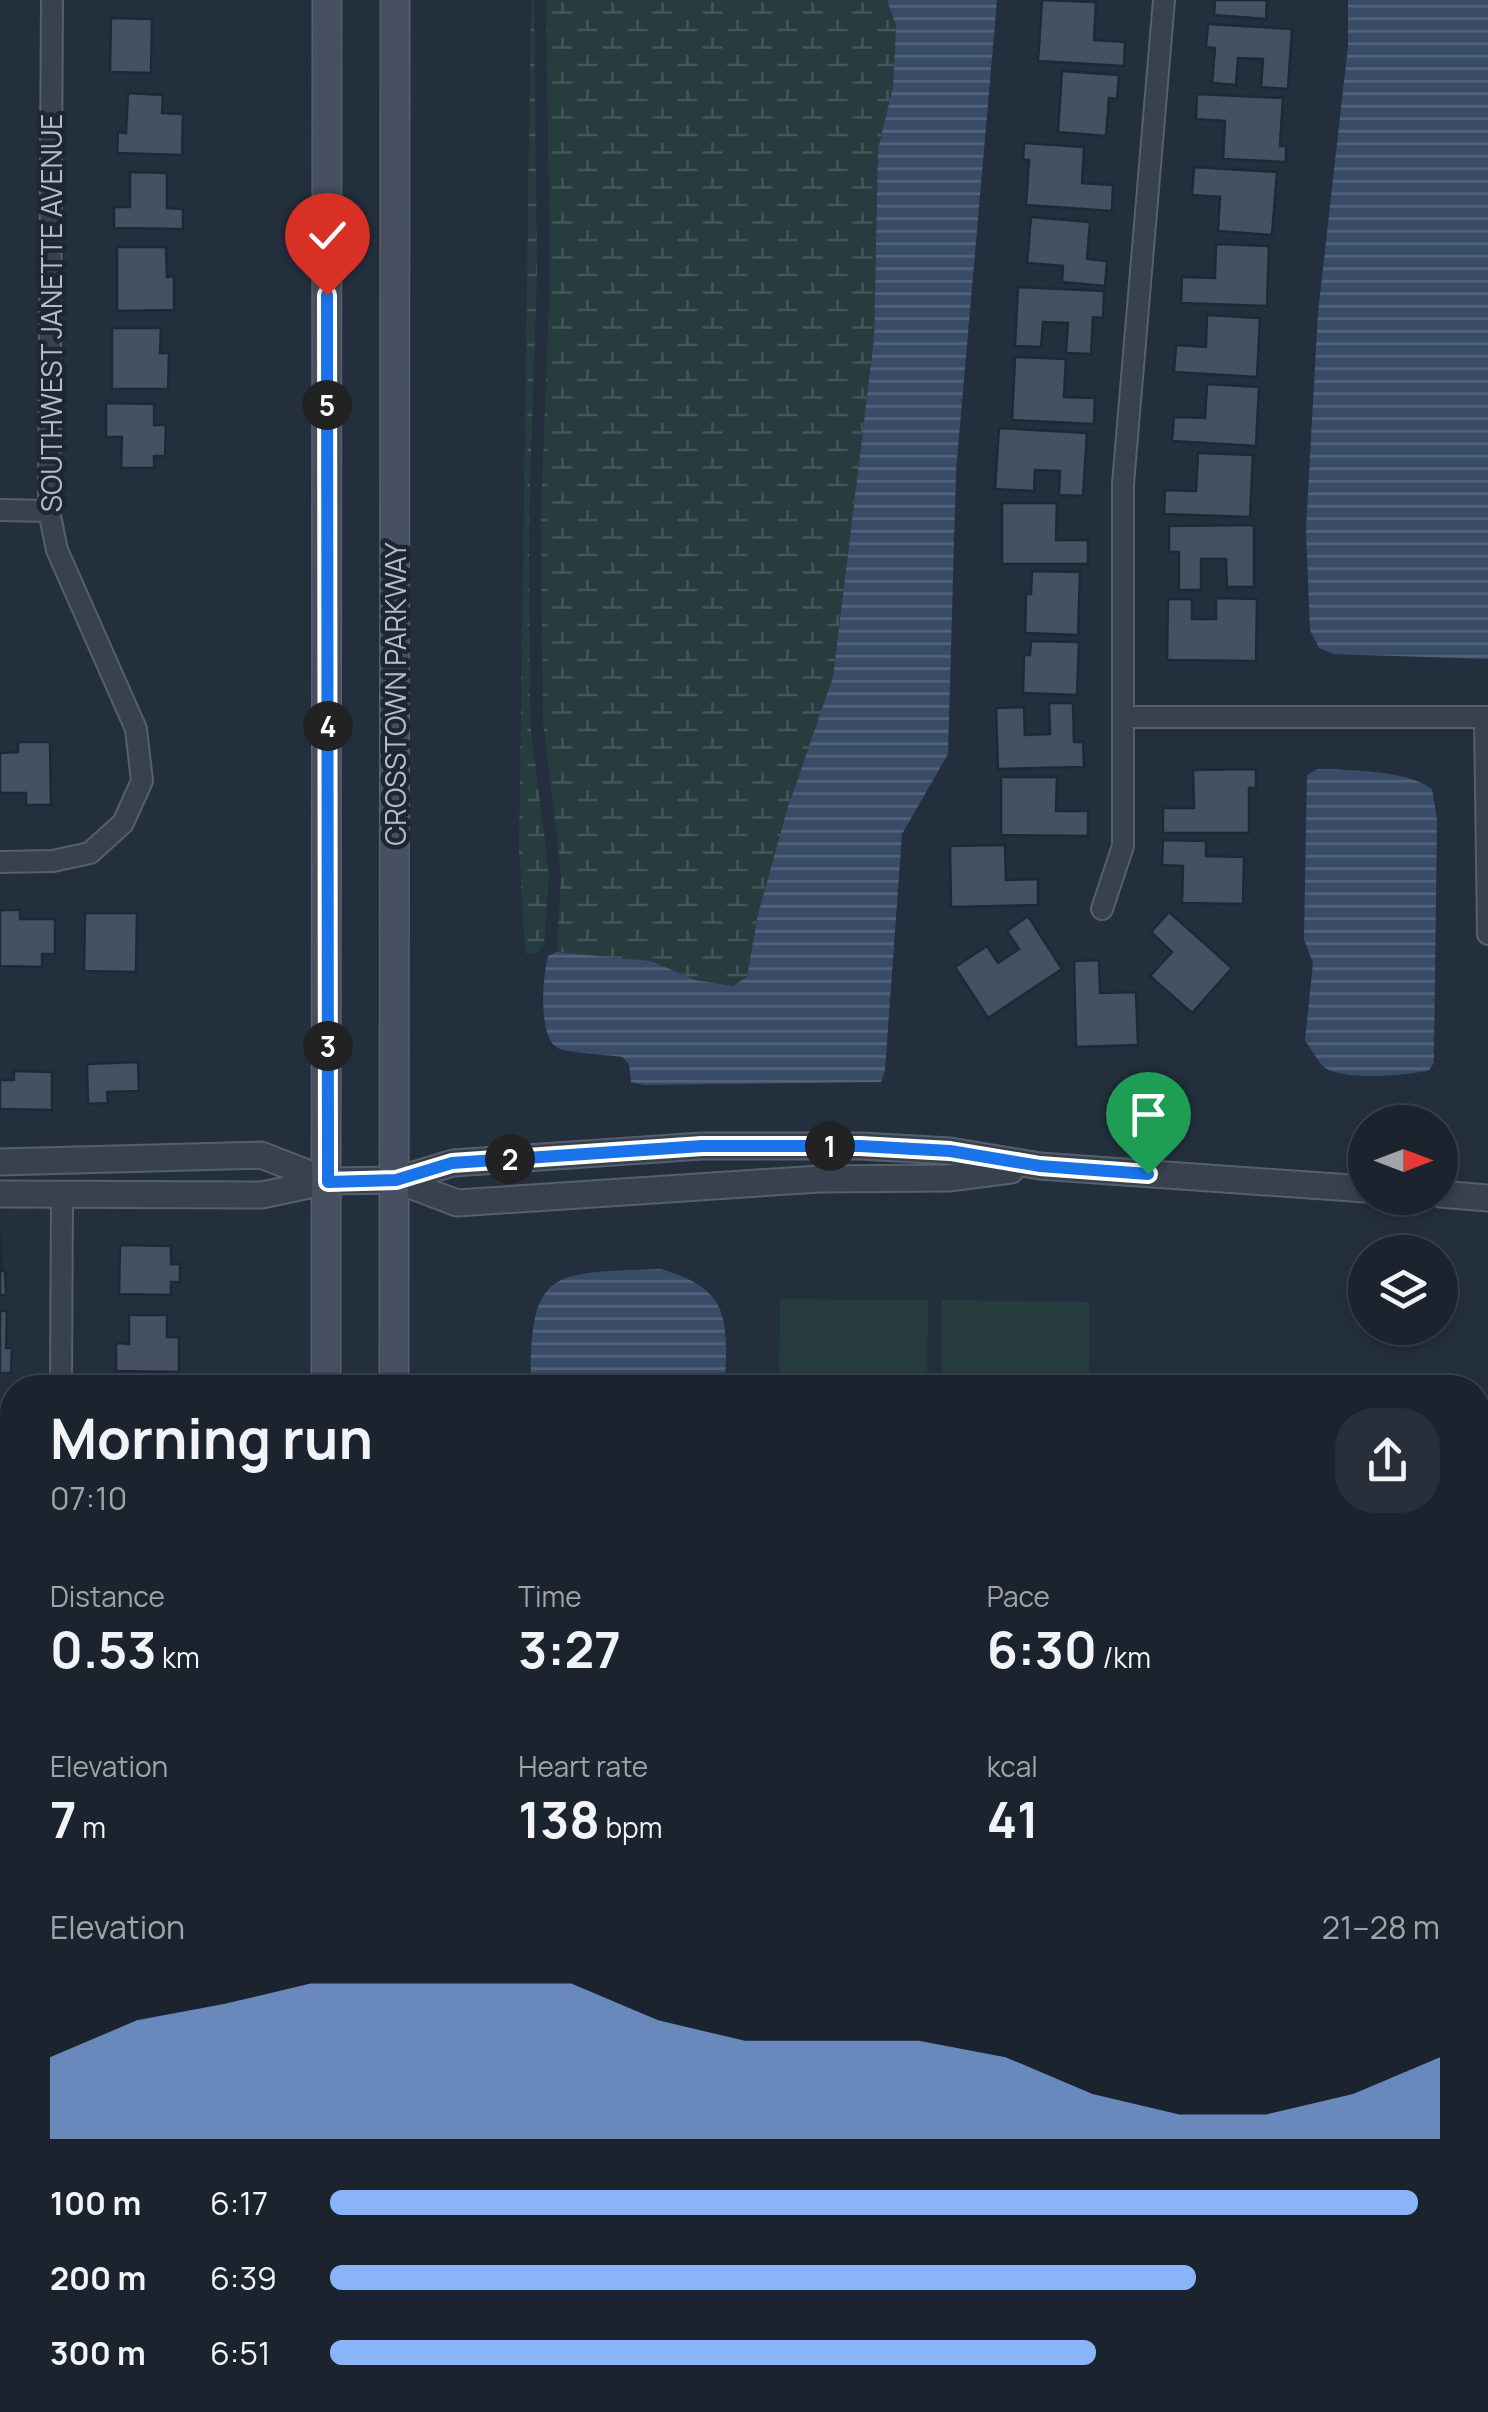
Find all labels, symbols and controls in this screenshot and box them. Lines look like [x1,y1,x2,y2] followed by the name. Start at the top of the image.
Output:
[32,114,70,512] street label: SOUTHWEST JANETTE AVENUE
[285,193,370,296] pin
[300,208,355,263] icon: check
[302,380,352,430] pin: 5
[319,386,335,424] text: 5
[376,542,414,846] street label: CROSSTOWN PARKWAY
[303,701,353,751] pin: 4
[319,707,337,745] text: 4
[303,1021,353,1071] pin: 3
[320,1027,336,1065] text: 3
[1106,1072,1191,1175] pin
[1121,1087,1176,1142] icon: arrive
[1348,1105,1458,1215] north arrow
[1348,1105,1458,1345] map controls
[805,1121,855,1171] pin: 1
[824,1127,836,1165] text: 1
[485,1134,535,1184] pin: 2
[502,1140,518,1178] text: 2
[1348,1235,1458,1345] button: layers
[50,1400,373,1476] text: Morning run
[1335,1408,1440,1513] button: share
[50,1476,127,1520] text: 07:10
[50,1577,165,1615] text: Distance
[518,1577,582,1615] text: Time
[987,1577,1050,1615] text: Pace
[50,1615,156,1683] text: 0.53
[518,1615,621,1683] text: 3:27
[987,1615,1097,1683] text: 6:30
[156,1638,200,1676] text: km
[1097,1638,1151,1676] text: /km
[50,1747,168,1785] text: Elevation
[518,1747,648,1785] text: Heart rate
[987,1747,1038,1785] text: kcal
[50,1785,77,1853] text: 7
[518,1785,600,1853] text: 138
[987,1785,1039,1853] text: 41
[77,1808,106,1846] text: m
[600,1808,662,1846] text: bpm
[50,1905,185,1949] text: Elevation
[1322,1905,1440,1949] text: 21–28 m
[50,2181,141,2225] text: 100 m
[210,2181,268,2225] text: 6:17
[50,2256,146,2300] text: 200 m
[210,2256,277,2300] text: 6:39
[50,2331,146,2375] text: 300 m
[210,2331,270,2375] text: 6:51

